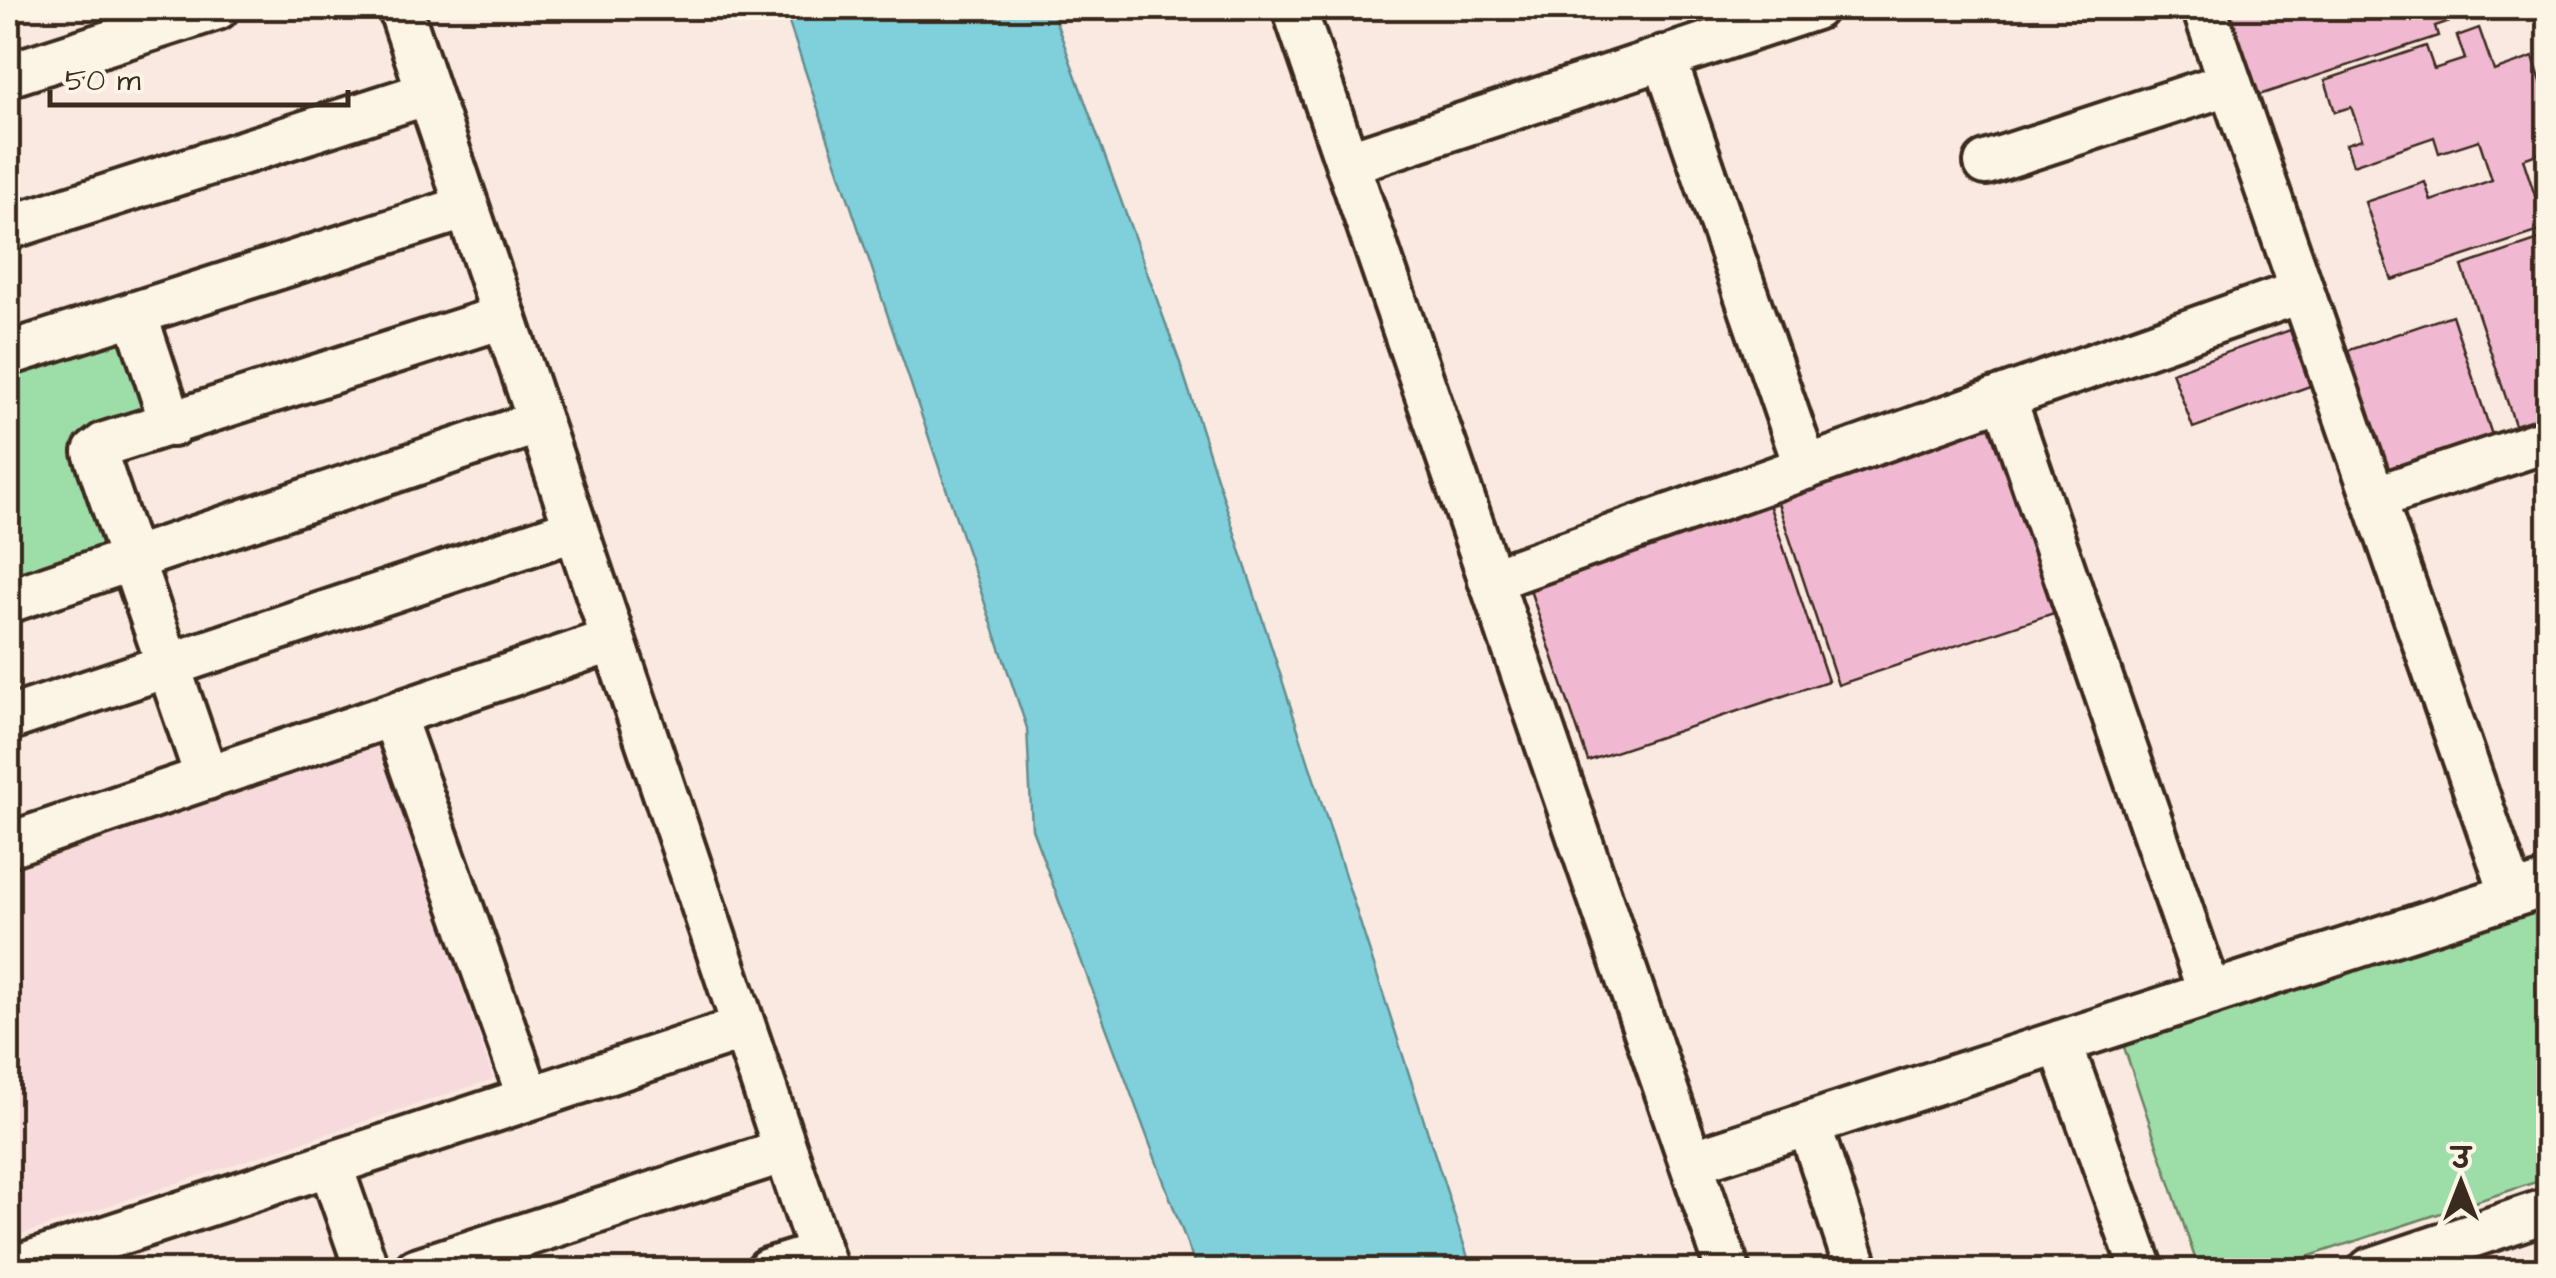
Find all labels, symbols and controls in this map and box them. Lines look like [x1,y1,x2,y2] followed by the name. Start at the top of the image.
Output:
[50,45,348,107] scale bar
[65,60,141,102] text: 50 m
[2411,1133,2511,1233] north arrow
[2449,1140,2473,1179] text: उ

